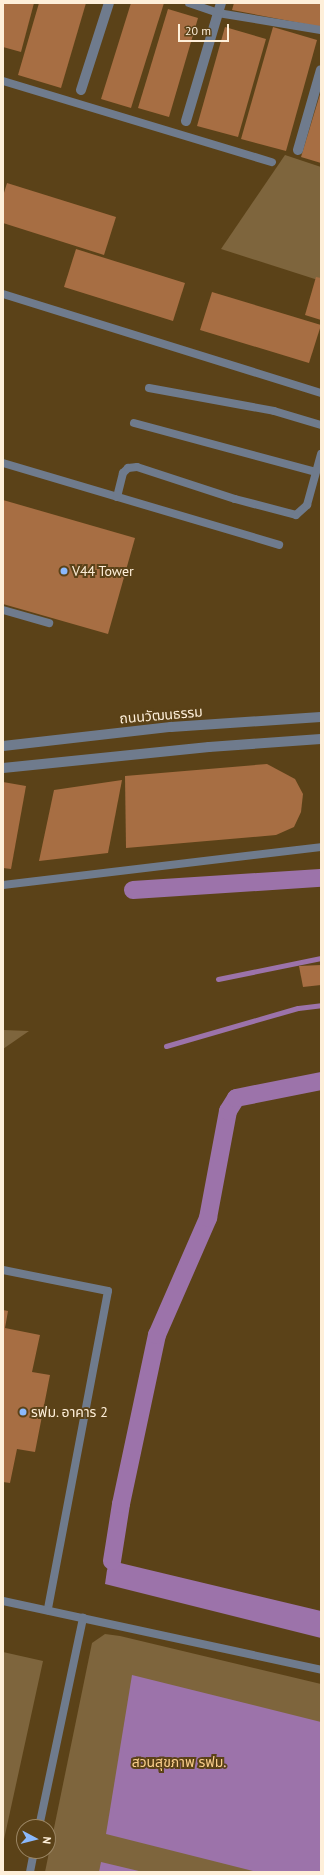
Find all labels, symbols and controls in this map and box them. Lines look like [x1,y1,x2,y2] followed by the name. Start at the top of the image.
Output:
[180,16,231,42] scale bar
[185,23,211,38] text: 20 m
[72,563,134,579] place label: V44 Tower
[59,566,69,576] marker: V44 Tower
[119,703,203,727] street label: ถนนวัฒนธรรม
[31,1404,109,1420] place label: รฟม. อาคาร 2
[18,1407,28,1417] marker: รฟม. อาคาร 2
[132,1754,226,1770] park label: สวนสุขภาพ รฟม.
[16,1819,56,1859] north arrow
[40,1836,54,1845] text: N

